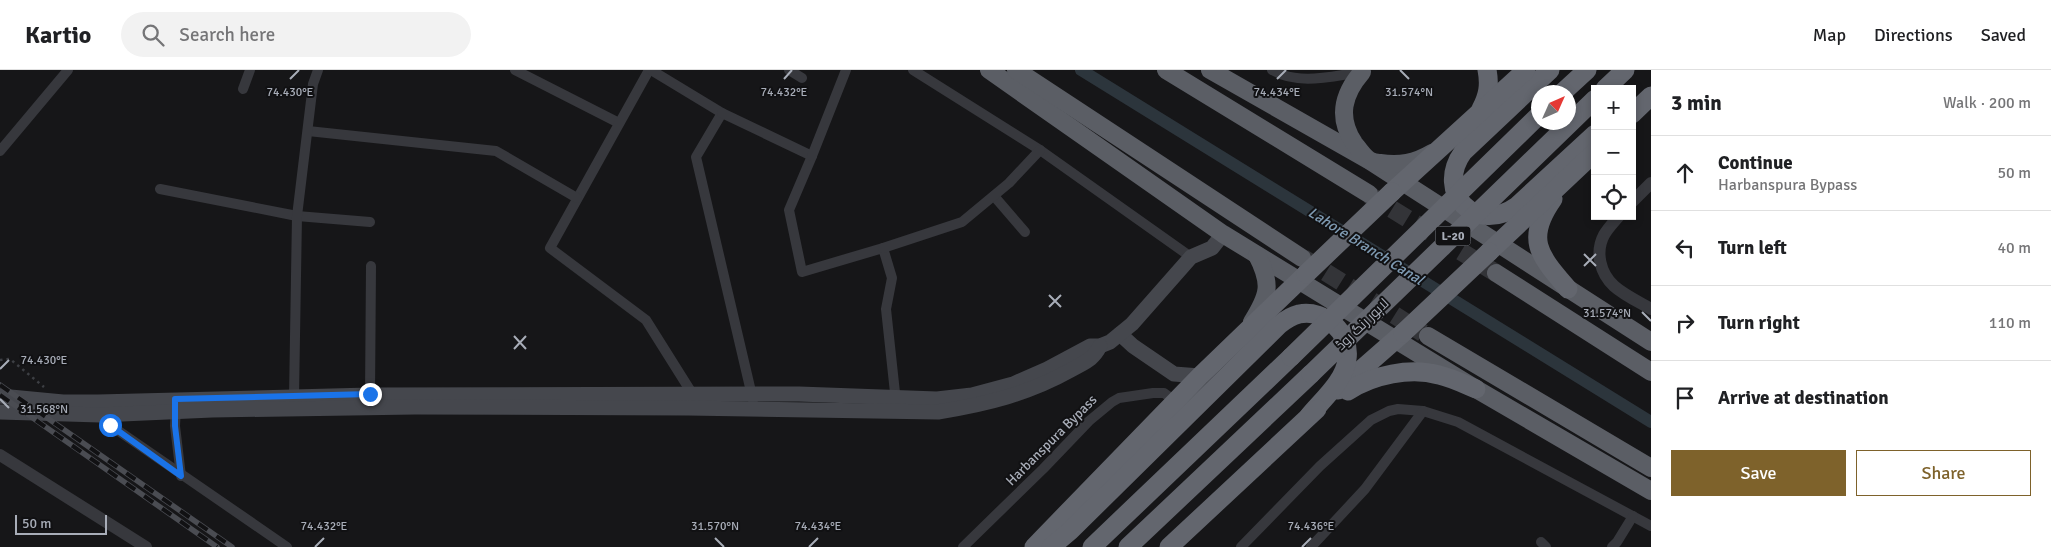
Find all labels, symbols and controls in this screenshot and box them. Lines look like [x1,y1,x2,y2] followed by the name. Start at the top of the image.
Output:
[121,12,471,57] search box
[25,20,91,50] text: Kartio
[139,21,167,49] icon: search
[179,23,275,47] text: Search here
[1813,24,1846,46] text: Map
[1874,24,1953,46] text: Directions
[1981,24,2026,46] text: Saved
[267,85,314,100] text: 74.430°E
[761,85,808,100] text: 74.432°E
[1254,85,1301,100] text: 74.434°E
[1385,85,1433,100] text: 31.574°N
[1531,85,1576,130] north arrow
[1591,85,1636,220] map controls
[1591,85,1636,130] button: +
[1671,90,1722,116] text: 3 min
[1943,93,2031,113] text: Walk · 200 m
[1591,130,1636,175] button: −
[1718,151,1793,175] text: Continue
[1671,159,1699,187] icon: ahead
[1997,163,2031,183] text: 50 m
[1591,175,1636,220] button: locate
[1718,175,1857,195] text: Harbanspura Bypass
[1305,203,1428,290] water label: Lahore Branch Canal
[1436,227,1470,246] road number: L-20
[1671,234,1699,262] icon: left
[1718,236,1787,260] text: Turn left
[1997,238,2031,258] text: 40 m
[1332,295,1393,354] street label: لاہور رنگ روڈ
[1583,306,1631,321] text: 31.574°N
[1671,309,1699,337] icon: right
[1718,311,1800,335] text: Turn right
[1989,313,2031,333] text: 110 m
[21,353,68,368] text: 74.430°E
[359,383,382,406] route end
[1671,384,1699,412] icon: arrive
[1718,386,1889,410] text: Arrive at destination
[1002,391,1100,489] street label: Harbanspura Bypass
[20,402,68,417] text: 31.568°N
[99,414,122,437] route start
[1671,450,1846,496] button: Save
[1856,450,2031,496] button: Share
[15,512,108,535] scale bar
[22,515,51,532] text: 50 m
[301,519,348,534] text: 74.432°E
[691,519,739,534] text: 31.570°N
[795,519,842,534] text: 74.434°E
[1288,519,1335,534] text: 74.436°E

